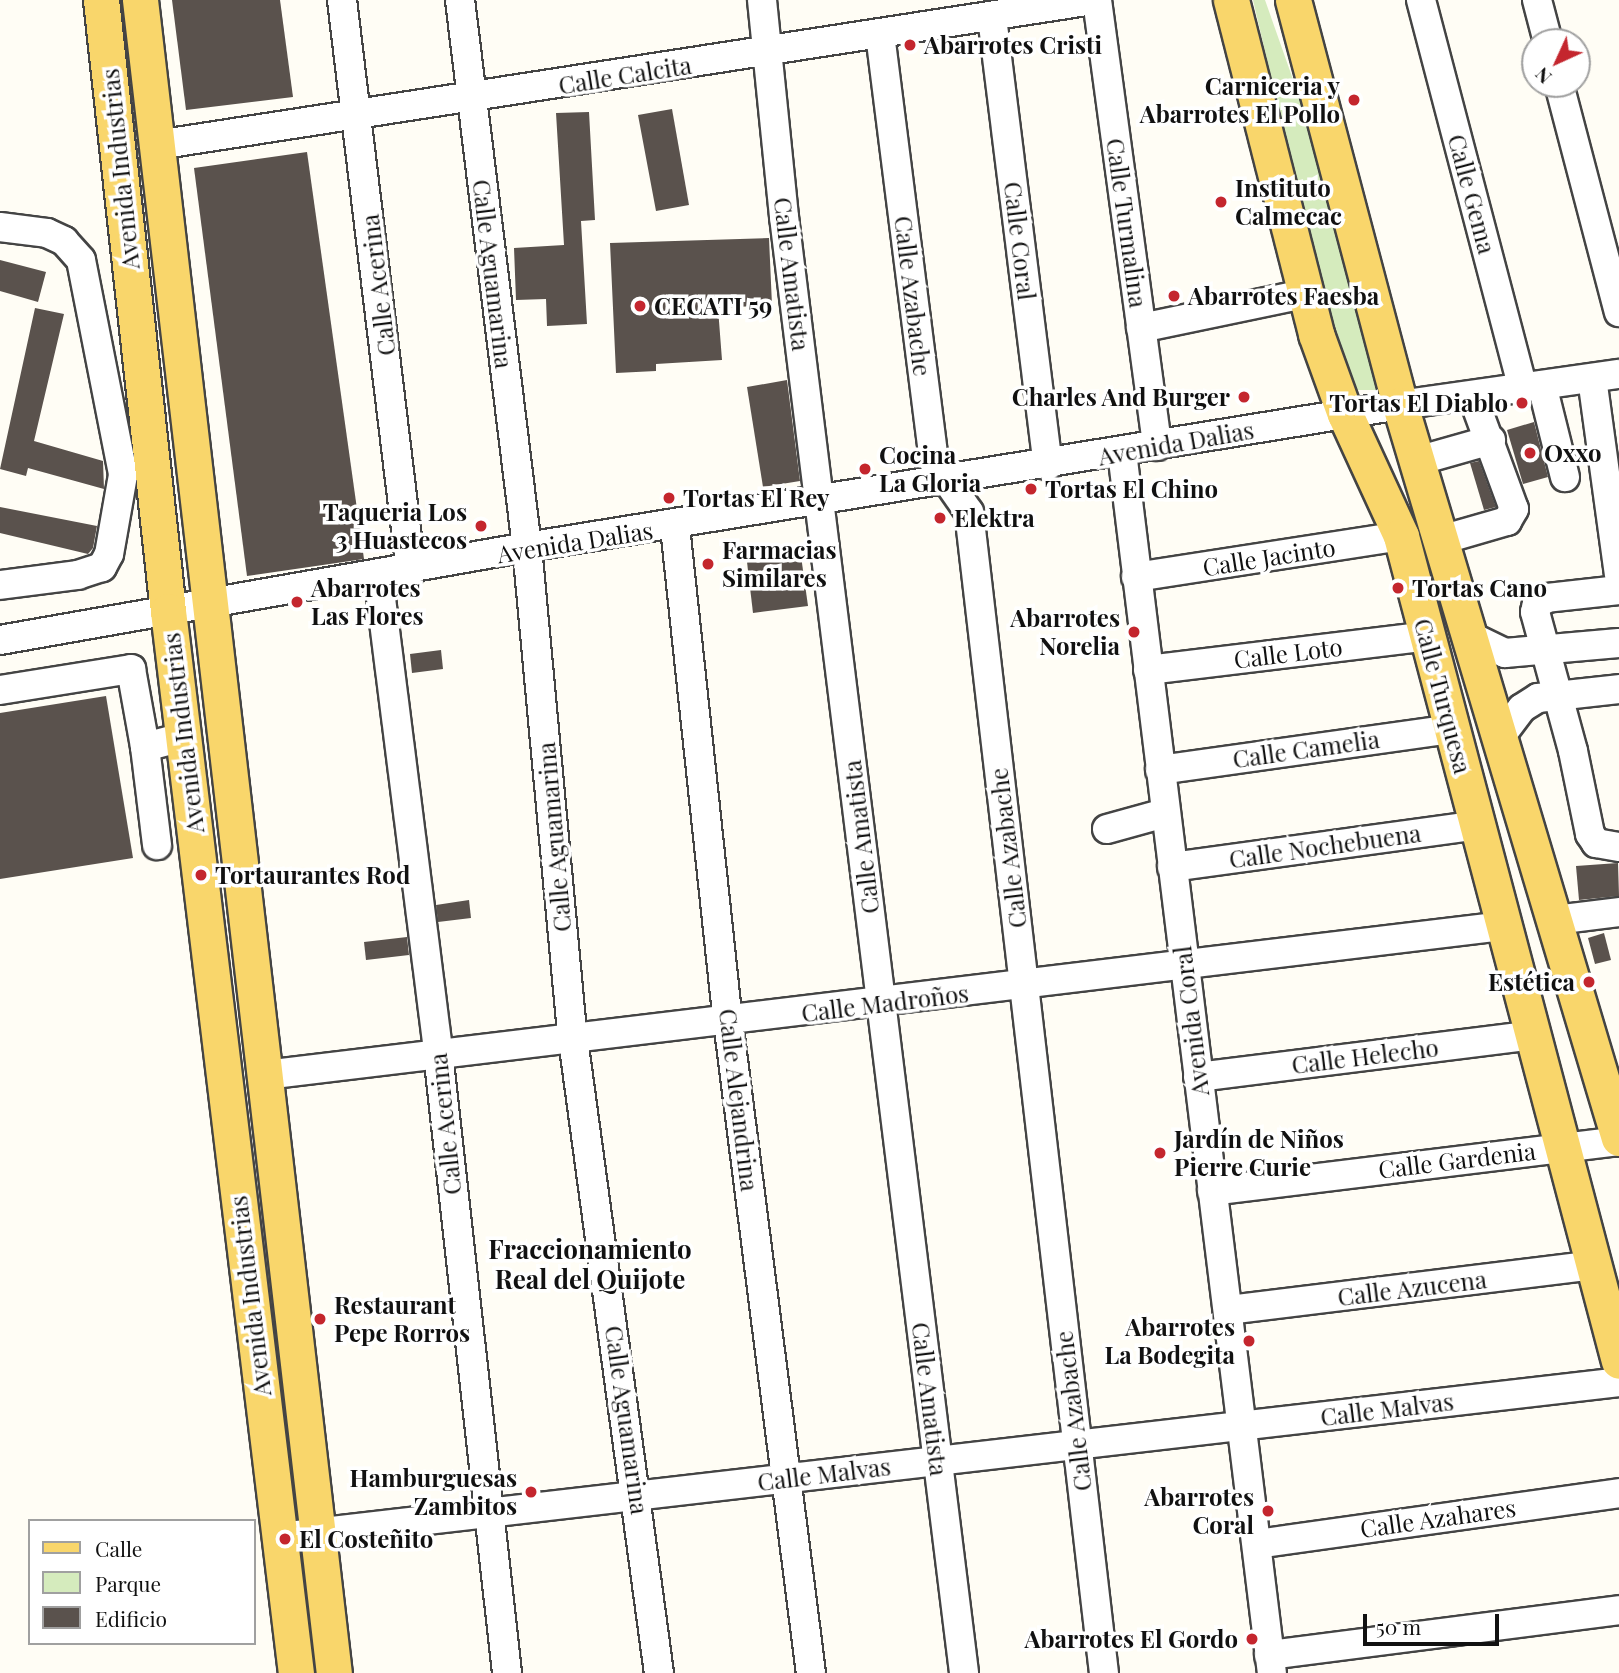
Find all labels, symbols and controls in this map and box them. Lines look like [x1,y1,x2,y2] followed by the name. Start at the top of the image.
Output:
[1521,28,1591,98] north arrow
[924,31,1102,59] place label: Abarrotes Cristi
[902,37,918,53] marker: Abarrotes Cristi
[556,50,694,100] street label: Calle Calcita
[1529,62,1557,90] text: N
[95,67,145,271] street label: Avenida Industrias
[1140,72,1340,128] place label: Carniceria y Abarrotes El Pollo
[1346,92,1362,108] marker: Carniceria y Abarrotes El Pollo
[1442,131,1502,257] street label: Calle Gema
[1101,136,1153,310] street label: Calle Turmalina
[1235,174,1342,230] place label: Instituto Calmecac
[467,177,519,371] street label: Calle Aguamarina
[998,180,1042,302] street label: Calle Coral
[1213,194,1229,210] marker: Instituto Calmecac
[768,195,816,353] street label: Calle Amatista
[355,212,401,358] street label: Calle Acerina
[889,214,937,378] street label: Calle Azabache
[1188,282,1379,310] place label: Abarrotes Faesba
[1166,288,1182,304] marker: Abarrotes Faesba
[654,292,772,320] place label: CECATI 59
[632,298,648,314] marker: CECATI 59
[1011,383,1230,411] place label: Charles And Burger
[1236,389,1252,405] marker: Charles And Burger
[1329,389,1508,417] place label: Tortas El Diablo
[1514,395,1530,411] marker: Tortas El Diablo
[1096,415,1256,471] street label: Avenida Dalias
[1544,439,1602,467] place label: Oxxo
[879,441,981,497] place label: Cocina La Gloria
[1522,445,1538,461] marker: Oxxo
[857,461,873,477] marker: Cocina La Gloria
[1045,475,1218,503] place label: Tortas El Chino
[1023,481,1039,497] marker: Tortas El Chino
[683,484,830,512] place label: Tortas El Rey
[661,490,677,506] marker: Tortas El Rey
[323,498,467,554] place label: Taqueria Los 3 Huastecos
[954,504,1035,532] place label: Elektra
[932,510,948,526] marker: Elektra
[495,515,655,569] street label: Avenida Dalias
[473,518,489,534] marker: Taqueria Los 3 Huastecos
[1201,532,1337,582] street label: Calle Jacinto
[722,536,837,592] place label: Farmacias Similares
[700,556,716,572] marker: Farmacias Similares
[311,574,424,630] place label: Abarrotes Las Flores
[1412,574,1547,602] place label: Tortas Cano
[1390,580,1406,596] marker: Tortas Cano
[289,594,305,610] marker: Abarrotes Las Flores
[1010,604,1120,660] place label: Abarrotes Norelia
[1408,615,1478,777] street label: Calle Turquesa
[1126,624,1142,640] marker: Abarrotes Norelia
[156,631,210,835] street label: Avenida Industrias
[1232,632,1344,674] street label: Calle Loto
[1231,724,1381,774] street label: Calle Camelia
[531,741,577,933] street label: Calle Aguamarina
[837,758,885,916] street label: Calle Amatista
[984,766,1032,930] street label: Calle Azabache
[1227,818,1423,874] street label: Calle Nochebuena
[215,861,410,889] place label: Tortaurantes Rod
[193,867,209,883] marker: Tortaurantes Rod
[1167,944,1215,1098] street label: Avenida Coral
[1488,968,1575,996] place label: Estética
[1581,974,1597,990] marker: Estética
[800,978,970,1028] street label: Calle Madroños
[713,1007,765,1193] street label: Calle Alejandrina
[1290,1033,1440,1079] street label: Calle Helecho
[423,1051,467,1197] street label: Calle Acerina
[1174,1125,1344,1181] place label: Jardín de Niños Pierre Curie
[1377,1136,1537,1184] street label: Calle Gardenia
[1152,1145,1168,1161] marker: Jardín de Niños Pierre Curie
[223,1194,277,1398] street label: Avenida Industrias
[488,1233,692,1294] district label: Fraccionamiento Real del Quijote
[1335,1265,1489,1311] street label: Calle Azucena
[334,1291,470,1347] place label: Restaurant Pepe Rorros
[312,1311,328,1327] marker: Restaurant Pepe Rorros
[1104,1313,1235,1369] place label: Abarrotes La Bodegita
[906,1320,954,1478] street label: Calle Amatista
[599,1323,655,1517] street label: Calle Aguamarina
[1049,1329,1097,1493] street label: Calle Azabache
[1241,1333,1257,1349] marker: Abarrotes La Bodegita
[1319,1387,1455,1431] street label: Calle Malvas
[756,1452,892,1496] street label: Calle Malvas
[349,1464,517,1520] place label: Hamburguesas Zambitos
[1144,1483,1254,1539] place label: Abarrotes Coral
[523,1484,539,1500] marker: Hamburguesas Zambitos
[1358,1493,1518,1543] street label: Calle Azahares
[1260,1503,1276,1519] marker: Abarrotes Coral
[28,1519,256,1645] legend
[299,1525,433,1553] place label: El Costeñito
[277,1531,293,1547] marker: El Costeñito
[95,1534,142,1562] text: Calle
[95,1569,161,1597] text: Parque
[1367,1600,1504,1644] scale bar
[95,1604,167,1632] text: Edificio
[1376,1612,1421,1640] text: 50 m
[1024,1625,1238,1653] place label: Abarrotes El Gordo
[1244,1631,1260,1647] marker: Abarrotes El Gordo

